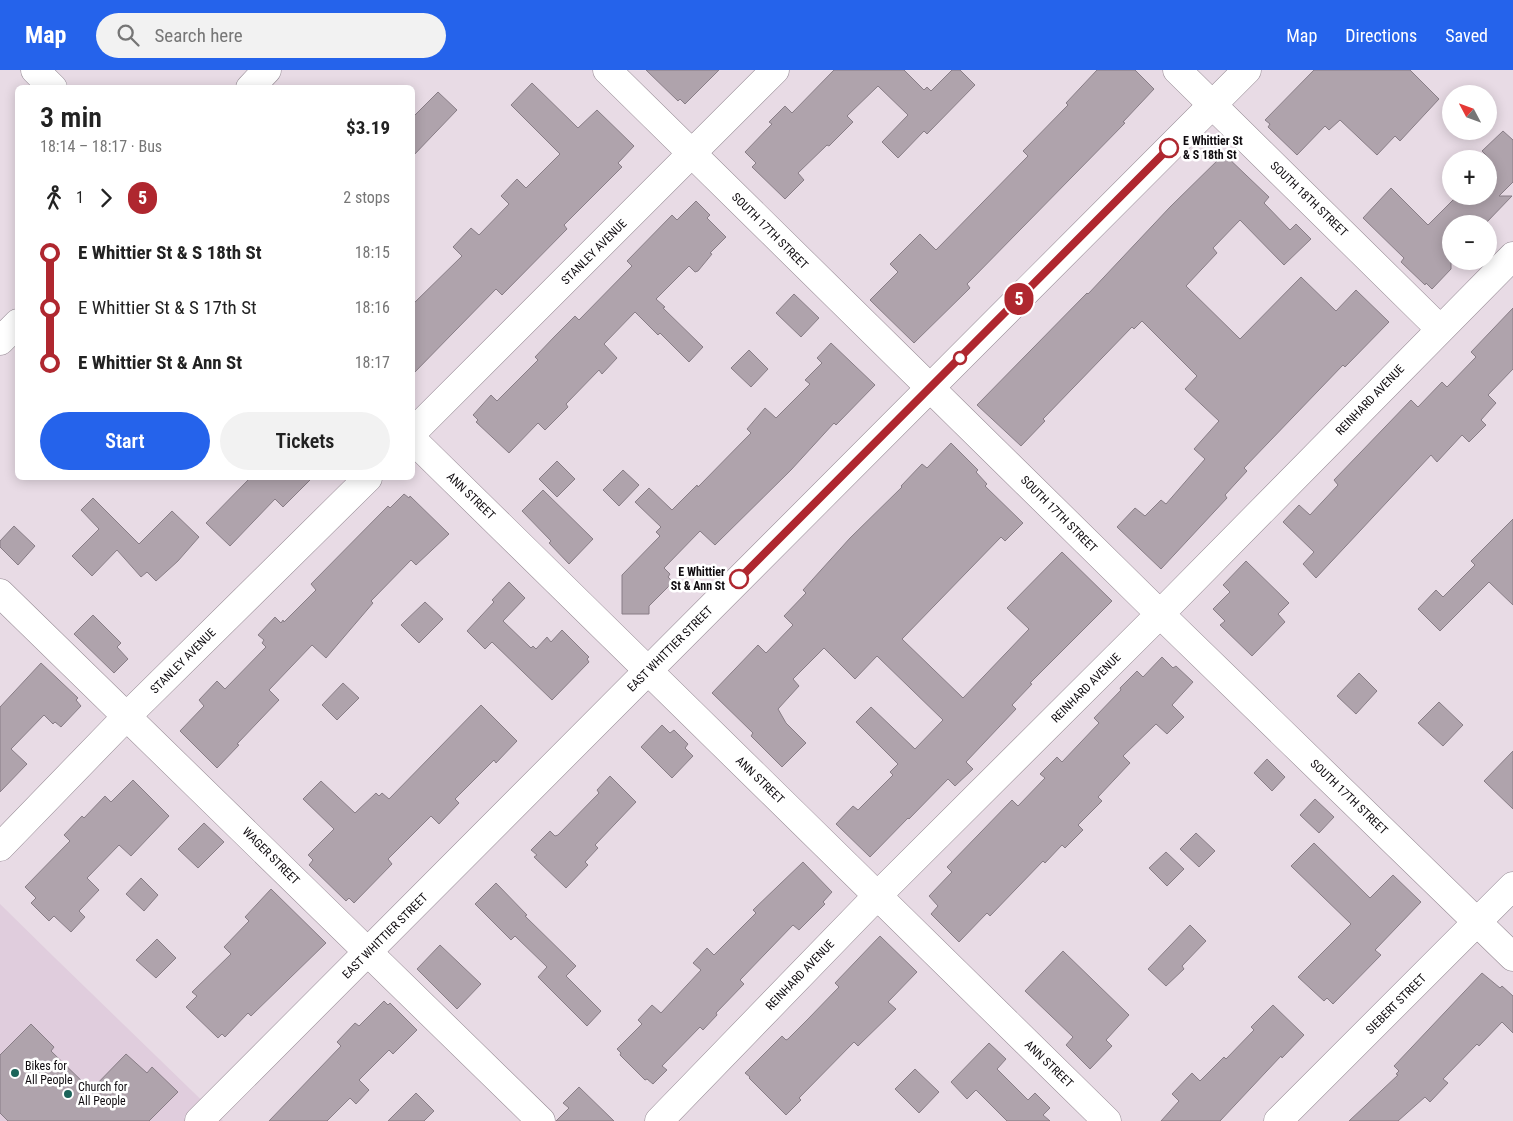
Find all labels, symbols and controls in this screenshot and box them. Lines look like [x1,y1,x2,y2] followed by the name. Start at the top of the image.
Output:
[96,13,446,58] search box
[25,21,66,49] text: Map
[114,21,142,49] icon: search
[154,24,243,47] text: Search here
[1286,25,1317,46] text: Map
[1345,25,1417,46] text: Directions
[1445,25,1488,46] text: Saved
[1442,85,1498,140] north arrow
[1442,85,1497,270] map controls
[40,101,102,134] text: 3 min
[346,116,390,139] text: $3.19
[1183,134,1243,162] place label: E Whittier St & S 18th St
[40,137,162,156] text: 18:14 – 18:17 · Bus
[1159,138,1179,158] marker: E Whittier St & S 18th St
[1442,150,1497,205] button: +
[1267,159,1351,239] street label: SOUTH 18TH STREET
[40,184,68,212] icon: walk
[92,184,120,212] icon: forward
[138,187,147,208] text: 5
[76,188,84,207] text: 1
[343,188,390,207] text: 2 stops
[729,190,811,272] street label: SOUTH 17TH STREET
[1442,215,1497,270] button: −
[559,217,629,287] street label: STANLEY AVENUE
[78,241,262,264] text: E Whittier St & S 18th St
[355,243,390,262] text: 18:15
[1003,283,1035,315] line badge: 5
[1014,288,1024,309] text: 5
[78,296,257,319] text: E Whittier St & S 17th St
[355,298,390,317] text: 18:16
[78,351,242,374] text: E Whittier St & Ann St
[953,351,967,365] unlabelled marker
[355,353,390,372] text: 18:17
[1333,362,1407,438] street label: REINHARD AVENUE
[40,412,210,470] button: Start
[220,412,390,470] button: Tickets
[444,470,498,522] street label: ANN STREET
[1018,473,1100,555] street label: SOUTH 17TH STREET
[671,565,725,593] place label: E Whittier St & Ann St
[729,569,749,589] marker: E Whittier St & Ann St
[624,603,716,695] street label: EAST WHITTIER STREET
[148,626,218,696] street label: STANLEY AVENUE
[1048,650,1124,726] street label: REINHARD AVENUE
[733,754,787,806] street label: ANN STREET
[1307,757,1391,837] street label: SOUTH 17TH STREET
[240,825,302,887] street label: WAGER STREET
[339,890,431,982] street label: EAST WHITTIER STREET
[763,937,837,1013] street label: REINHARD AVENUE
[1363,971,1429,1037] street label: SIEBERT STREET
[1022,1038,1076,1090] street label: ANN STREET
[25,1059,73,1087] place label: Bikes for All People
[9,1067,21,1079] marker: Bikes for All People
[78,1080,128,1108] place label: Church for All People
[62,1088,74,1100] marker: Church for All People

